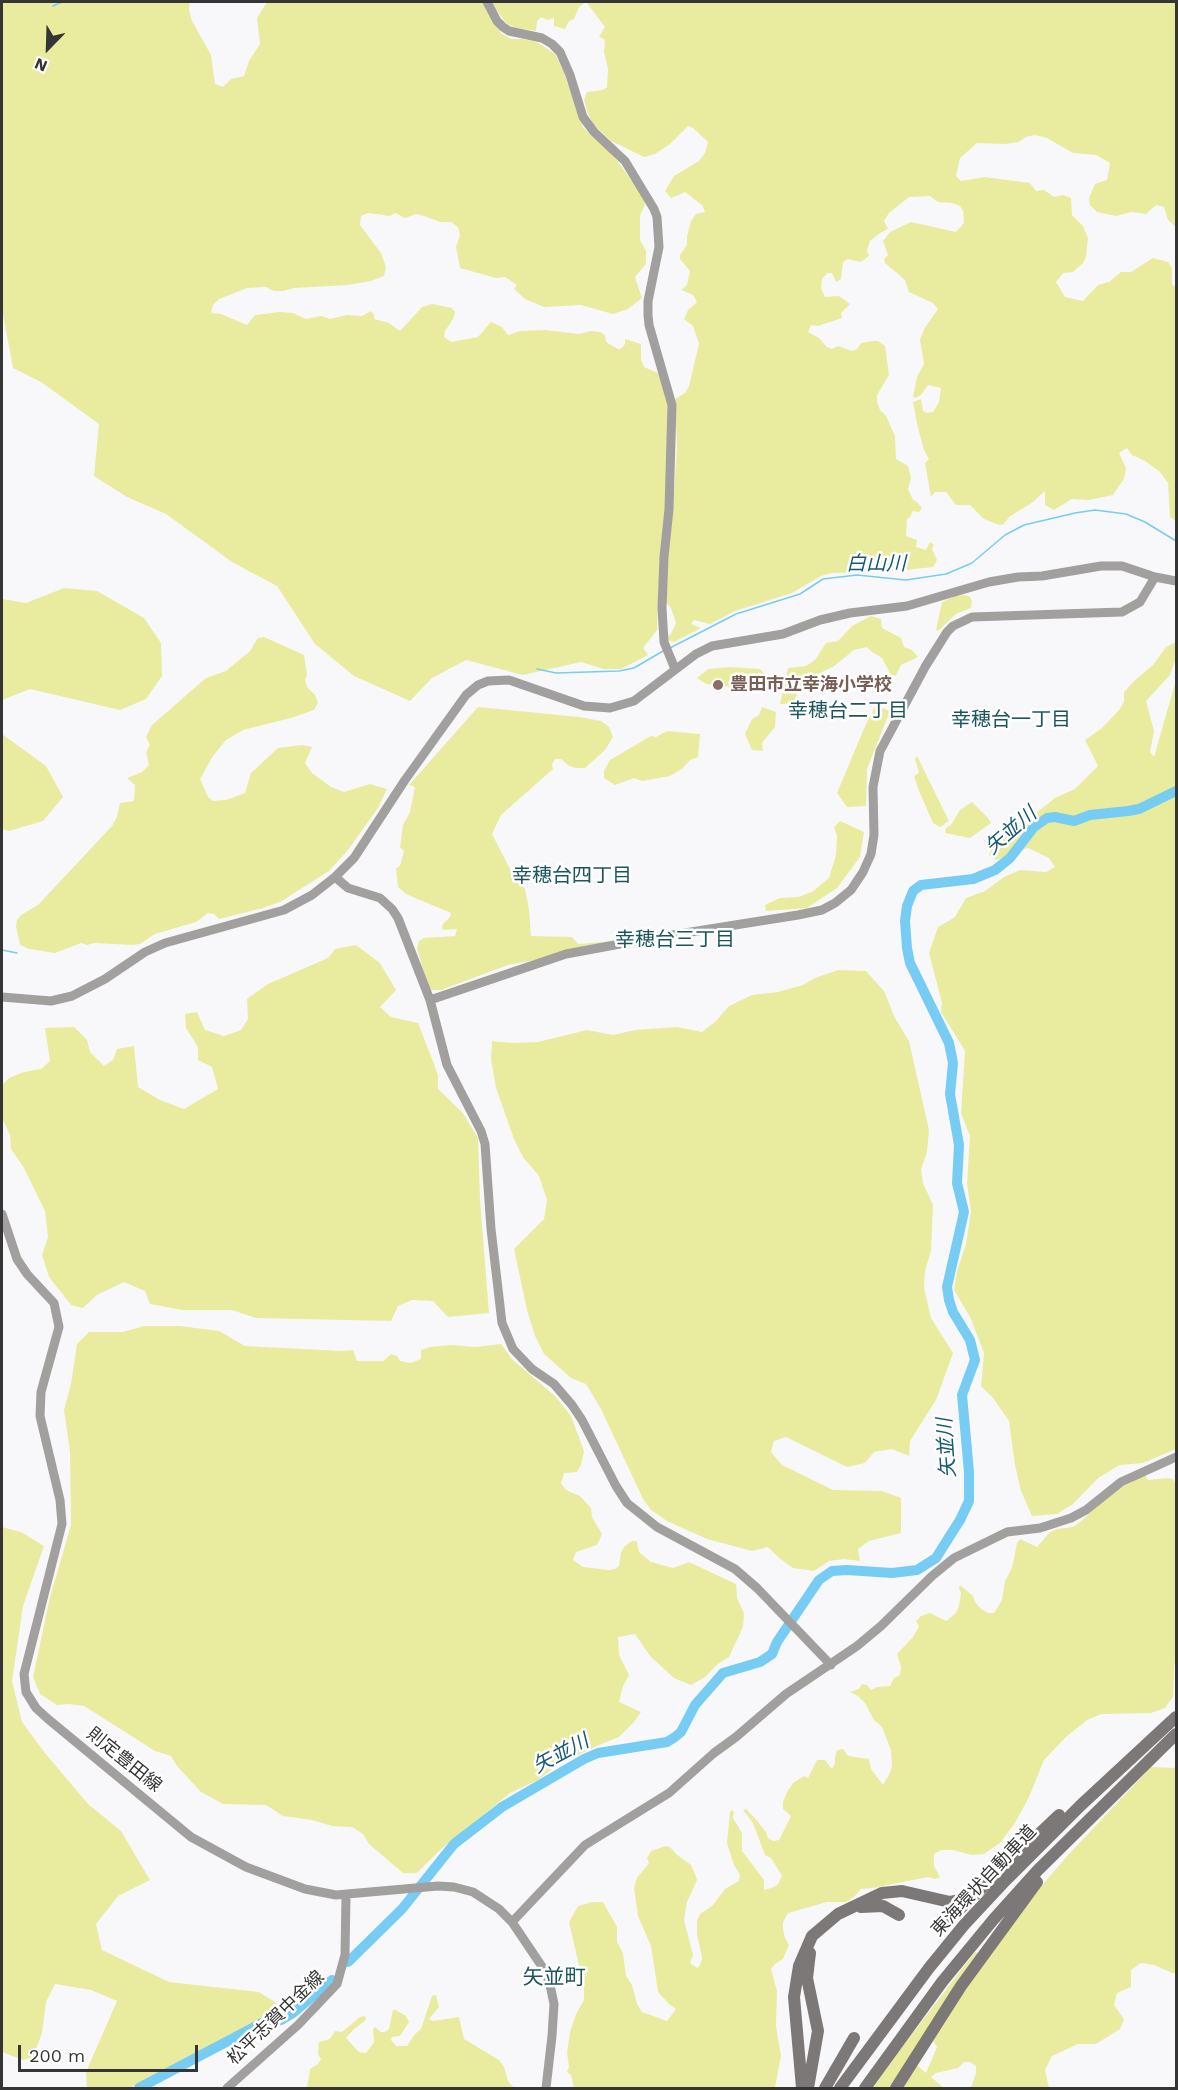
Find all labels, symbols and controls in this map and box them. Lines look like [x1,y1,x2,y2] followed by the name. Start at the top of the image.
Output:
[18,18,78,78] north arrow
[32,54,50,76] text: N
[846,552,906,576] water label: 白山川
[730,674,892,696] place label: 豊田市立幸海小学校
[711,678,725,692] marker: 豊田市立幸海小学校
[788,699,908,723] district label: 幸穂台二丁目
[951,708,1071,732] district label: 幸穂台一丁目
[980,802,1042,860] water label: 矢並川
[512,864,632,888] district label: 幸穂台四丁目
[615,928,735,952] district label: 幸穂台三丁目
[933,1417,961,1479] water label: 矢並川
[82,1723,166,1797] street label: 則定豊田線
[529,1729,593,1779] water label: 矢並川
[927,1821,1041,1941] street label: 東海環状自動車道
[523,1965,585,1991] district label: 矢並町
[223,1966,329,2070] street label: 松平志賀中金線
[21,2033,201,2071] scale bar
[29,2045,85,2066] text: 200 m

